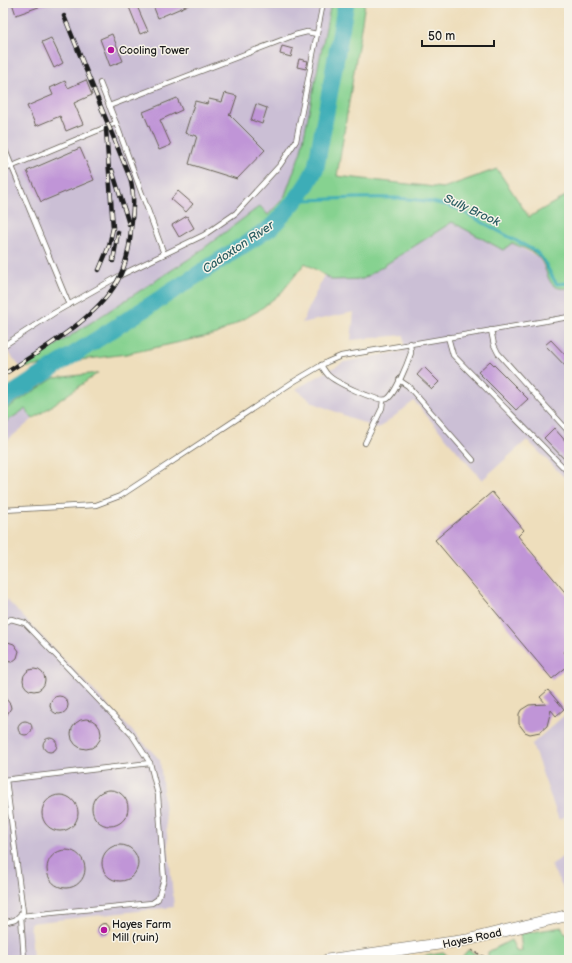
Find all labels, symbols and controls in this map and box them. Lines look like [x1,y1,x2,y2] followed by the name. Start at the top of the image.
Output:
[422,22,494,48] scale bar
[428,29,455,44] text: 50 m
[119,44,190,57] place label: Cooling Tower
[106,45,116,55] marker: Cooling Tower
[441,191,503,230] water label: Sully Brook
[200,217,278,277] water label: Cadoxton River
[112,918,171,944] place label: Hayes Farm Mill (ruin)
[99,925,109,935] marker: Hayes Farm Mill (ruin)
[441,926,503,951] street label: Hayes Road

